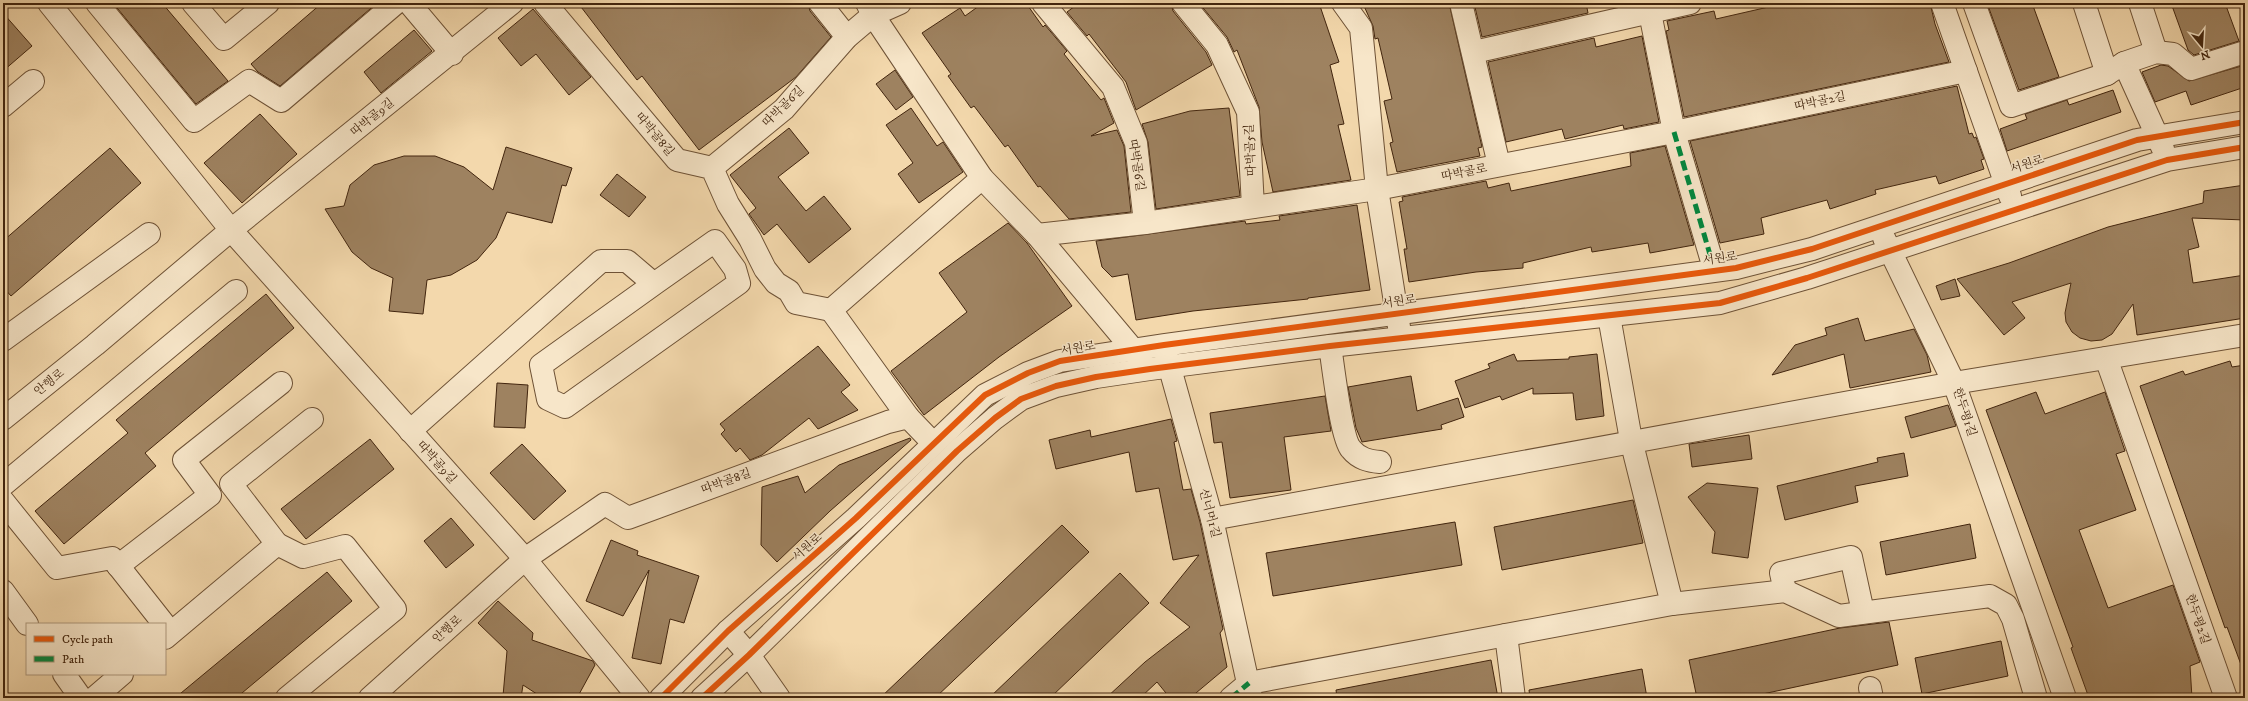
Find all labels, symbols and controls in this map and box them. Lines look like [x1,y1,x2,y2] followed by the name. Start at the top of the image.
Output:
[2182,26,2222,66] north arrow
[2198,47,2211,63] text: N
[759,83,807,130] street label: 따박골6길
[1793,89,1847,114] street label: 따박골2길
[347,95,397,140] street label: 따박골9길
[632,109,677,159] street label: 따박골8길
[1242,123,1259,177] street label: 따박골5길
[1125,138,1148,192] street label: 따박골6길
[2008,152,2046,177] street label: 서원로
[1440,161,1489,184] street label: 따박골로
[1702,249,1739,268] street label: 서원로
[1381,292,1418,311] street label: 서원로
[1060,338,1097,359] street label: 서원로
[31,365,68,399] street label: 안행로
[1950,386,1980,439] street label: 한두평1길
[414,438,460,487] street label: 따박골9길
[699,465,753,497] street label: 따박골8길
[1196,487,1223,540] street label: 선너머1길
[789,530,826,565] street label: 서원로
[2182,592,2213,646] street label: 한두평2길
[429,612,466,647] street label: 안행로
[26,623,166,675] legend
[62,632,114,647] text: Cycle path
[62,652,85,667] text: Path

